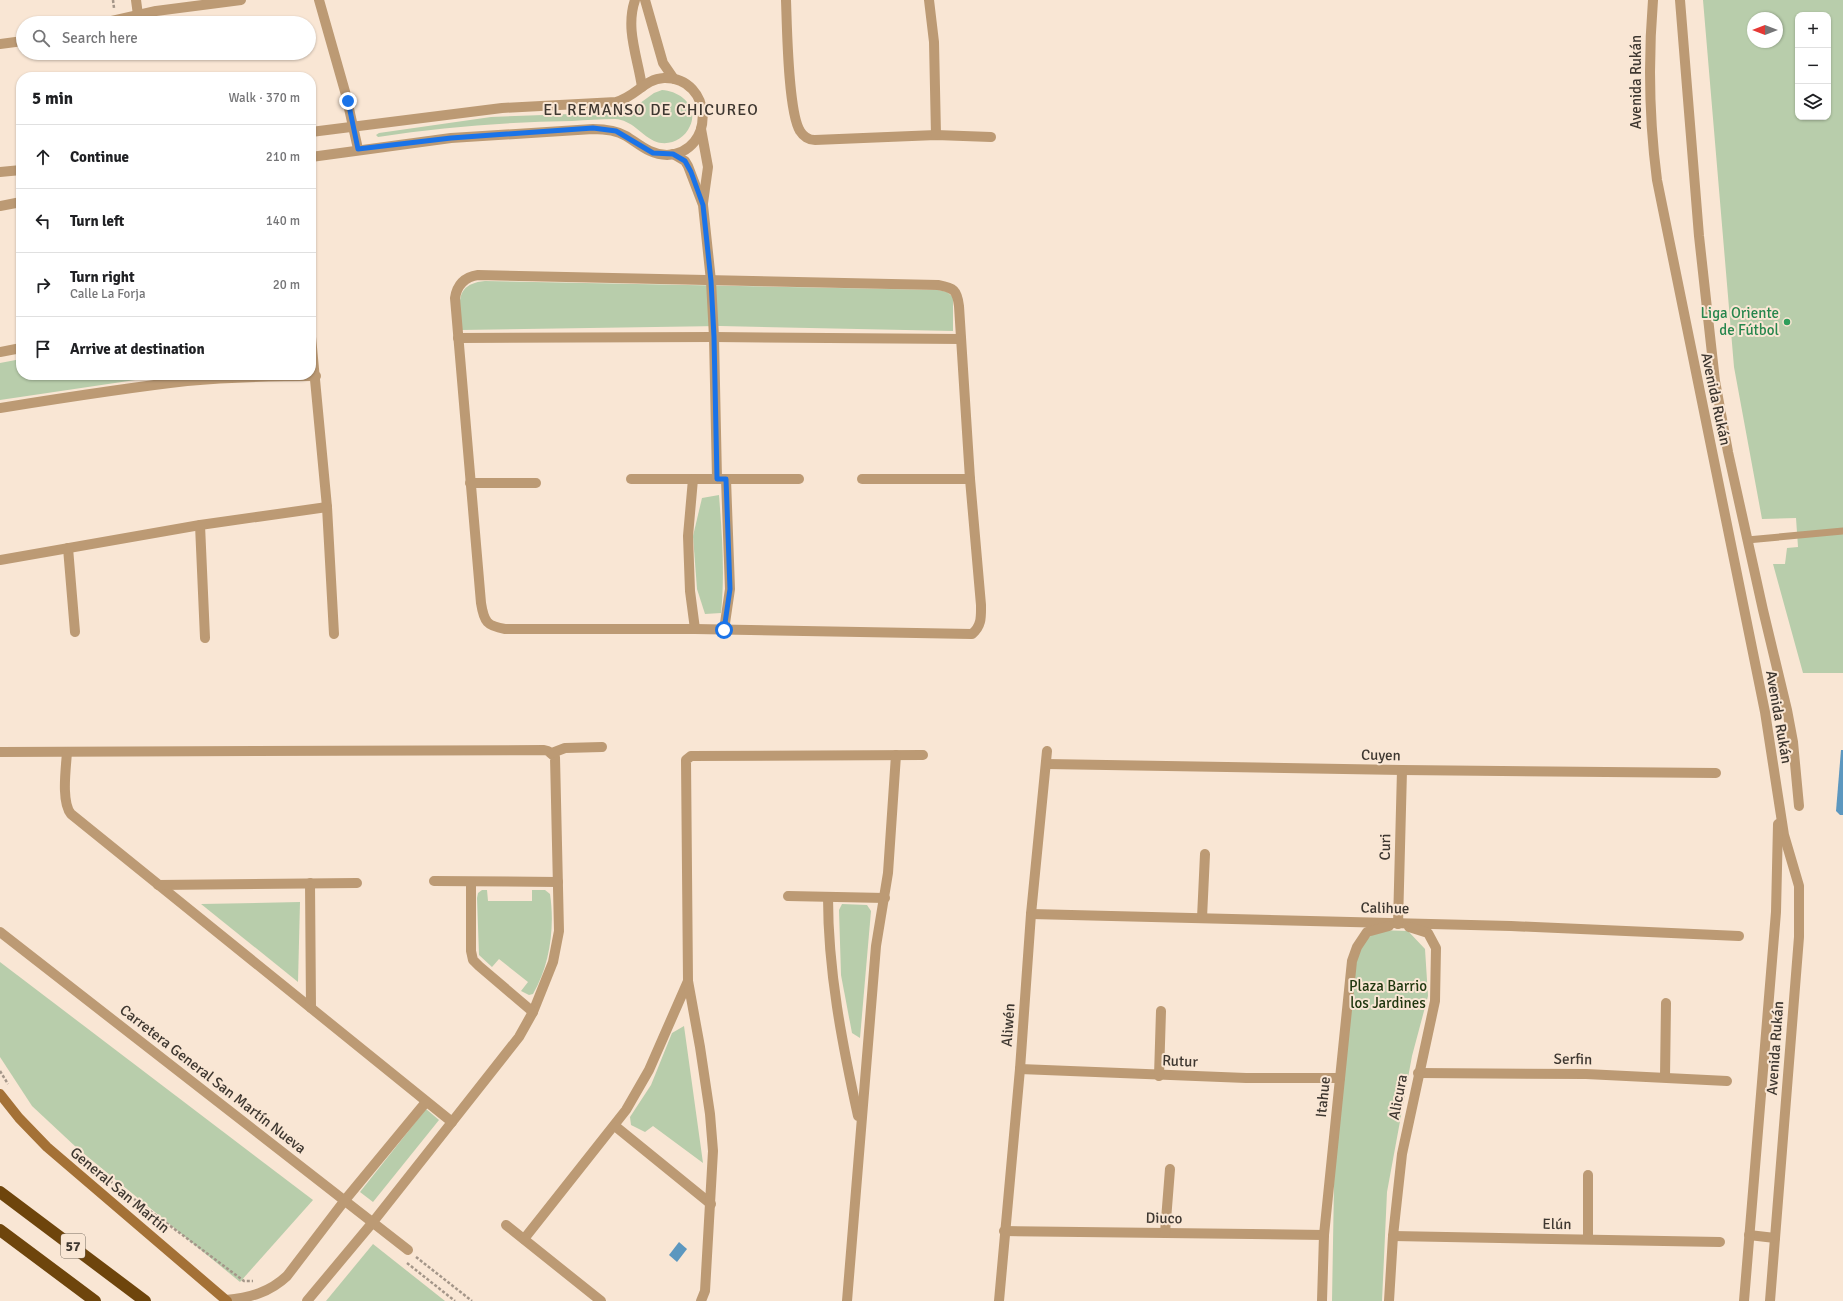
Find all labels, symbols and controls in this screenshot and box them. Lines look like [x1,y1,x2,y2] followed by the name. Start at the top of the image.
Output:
[1747,12,1783,48] north arrow
[1795,12,1831,120] map controls
[1795,12,1831,48] button: +
[16,16,316,60] search box
[30,27,52,49] icon: search
[62,29,138,47] text: Search here
[1627,35,1645,129] street label: Avenida Rukán
[1795,48,1831,84] button: −
[1795,84,1831,120] button: layers
[32,88,73,109] text: 5 min
[229,90,300,106] text: Walk · 370 m
[339,92,357,110] route end
[543,100,759,120] district label: EL REMANSO DE CHICUREO
[32,146,54,168] icon: ahead
[70,148,129,166] text: Continue
[266,149,300,165] text: 210 m
[32,210,54,232] icon: left
[70,212,124,230] text: Turn left
[266,213,300,229] text: 140 m
[70,268,135,286] text: Turn right
[32,274,54,296] icon: right
[273,277,300,293] text: 20 m
[70,286,146,302] text: Calle La Forja
[1701,304,1779,339] place label: Liga Oriente de Fútbol
[1782,317,1792,327] marker: Liga Oriente de Fútbol
[32,338,54,360] icon: arrive
[70,340,205,358] text: Arrive at destination
[1697,351,1735,447] street label: Avenida Rukán
[715,621,733,639] route start
[1762,669,1796,765] street label: Avenida Rukán
[1361,746,1401,764] street label: Cuyen
[1376,833,1394,861] street label: Curi
[1360,899,1410,917] street label: Calihue
[1349,977,1427,1012] park label: Plaza Barrio los Jardines
[1763,1000,1787,1096] street label: Avenida Rukán
[116,1001,310,1157] street label: Carretera General San Martín Nueva
[998,1003,1018,1047] street label: Aliwén
[1553,1050,1593,1068] street label: Serfin
[1162,1051,1199,1071] street label: Rutur
[1385,1073,1411,1121] street label: Alicura
[1312,1076,1334,1118] street label: Itahue
[67,1143,173,1237] street label: General San Martín
[1145,1209,1183,1227] street label: Diuco
[1542,1215,1572,1233] street label: Elún
[61,1234,85,1258] road number: 57

